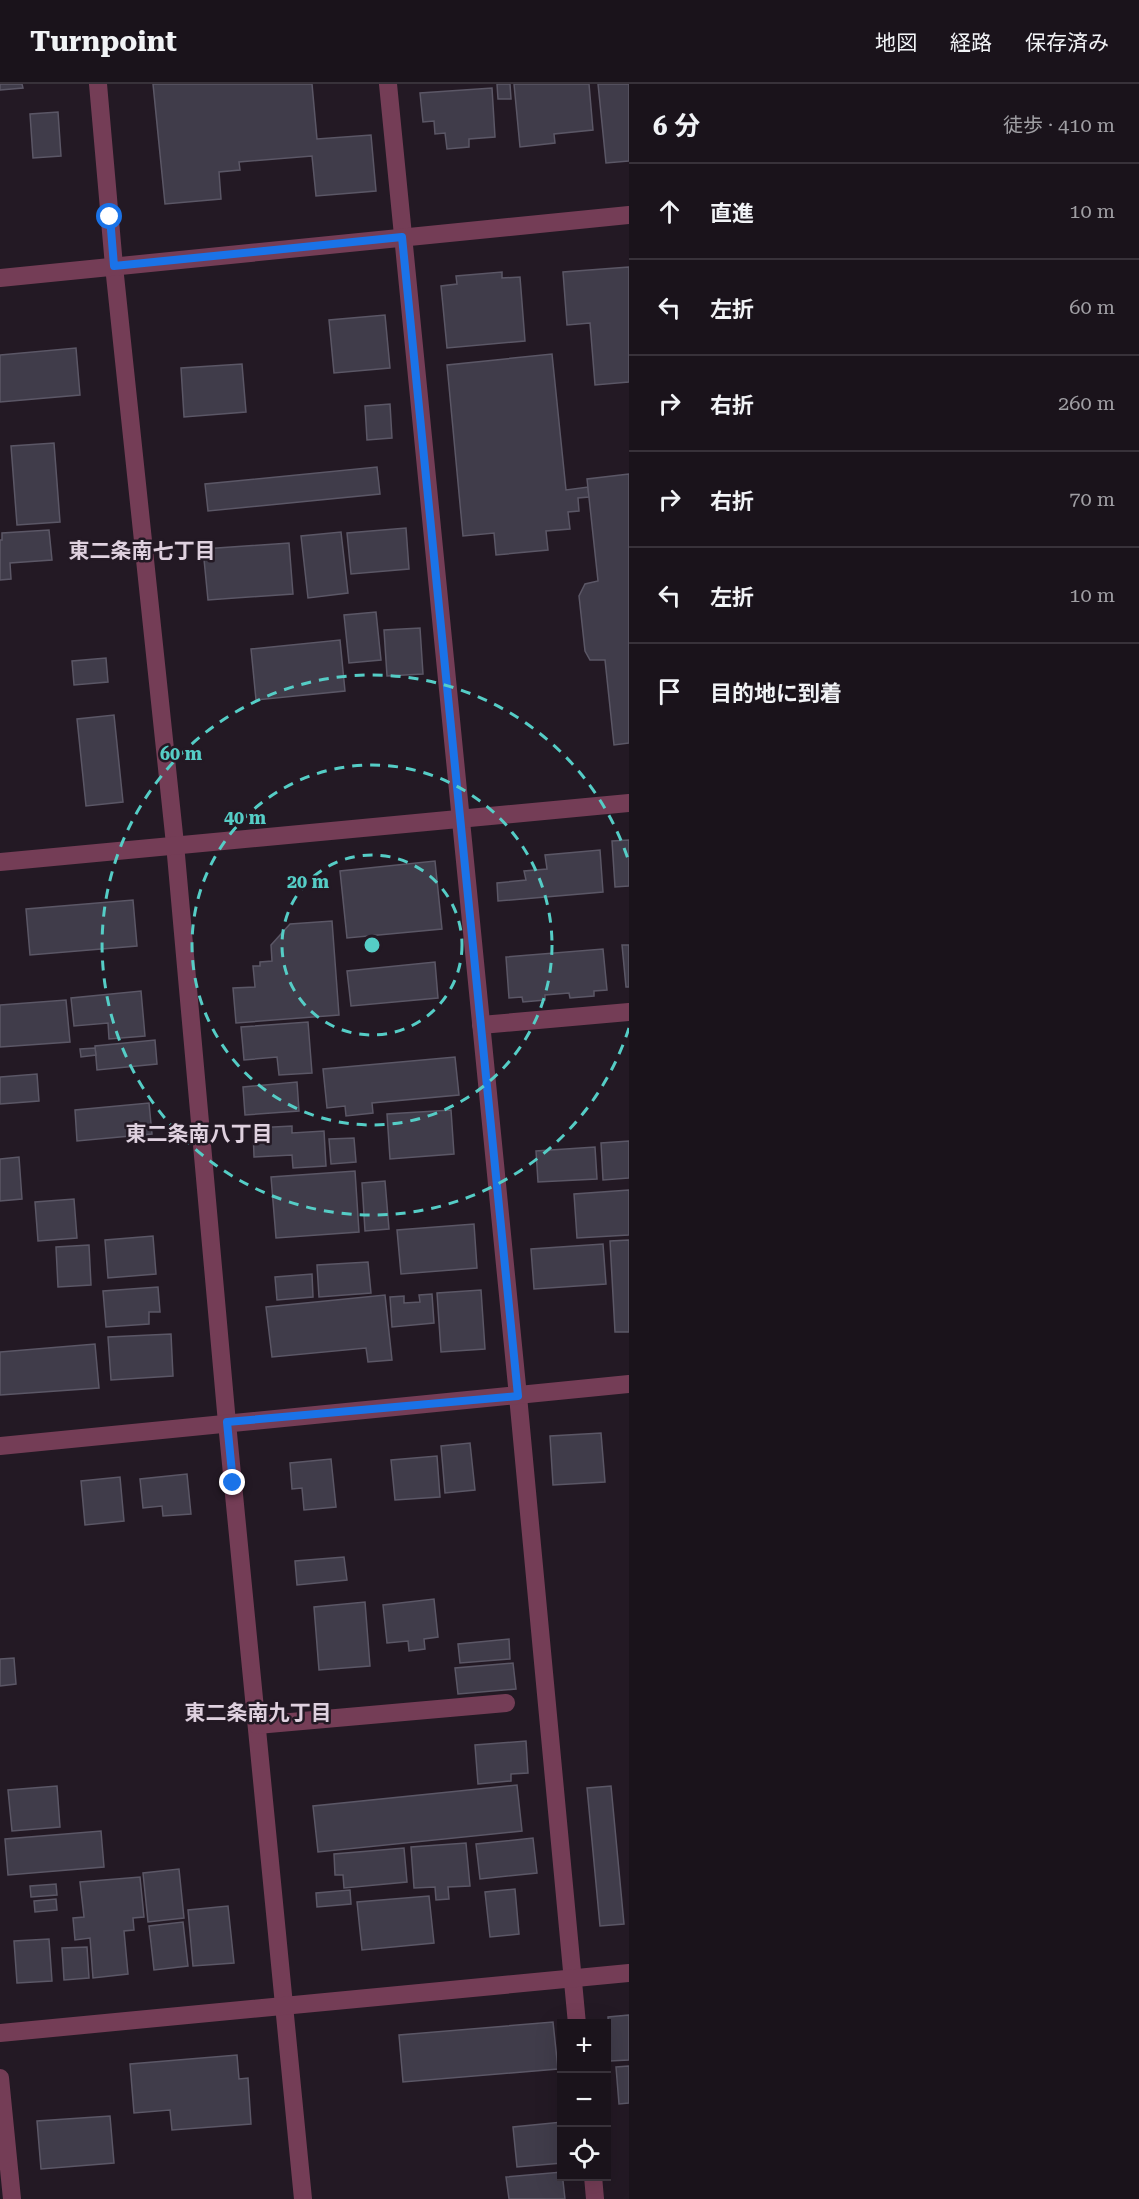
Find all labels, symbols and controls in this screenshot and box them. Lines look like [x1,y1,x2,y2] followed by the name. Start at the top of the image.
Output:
[30,25,177,58] text: Turnpoint
[875,31,917,55] text: 地図
[950,31,992,55] text: 経路
[1025,31,1109,55] text: 保存済み
[653,111,700,141] text: 6 分
[1003,113,1115,137] text: 徒歩 · 410 m
[653,195,686,228] icon: ahead
[1069,199,1115,223] text: 10 m
[710,201,754,226] text: 直進
[96,203,122,229] route start
[653,291,686,324] icon: left
[1069,295,1115,319] text: 60 m
[710,297,754,322] text: 左折
[653,387,686,420] icon: right
[1058,391,1115,415] text: 260 m
[710,393,754,418] text: 右折
[653,483,686,516] icon: right
[1069,487,1115,511] text: 70 m
[710,489,754,514] text: 右折
[69,539,216,563] district label: 東二条南七丁目
[653,579,686,612] icon: left
[1069,583,1115,607] text: 10 m
[710,585,754,610] text: 左折
[653,675,686,708] icon: arrive
[710,681,842,706] text: 目的地に到着
[160,743,203,764] text: 60 m
[224,807,267,828] text: 40 m
[287,871,330,892] text: 20 m
[362,935,382,955] centre of rings
[126,1122,273,1146] district label: 東二条南八丁目
[219,1469,245,1495] route end
[185,1701,332,1725] district label: 東二条南九丁目
[557,2019,611,2181] map controls
[557,2019,611,2073] button: +
[557,2073,611,2127] button: −
[557,2127,611,2181] button: locate

